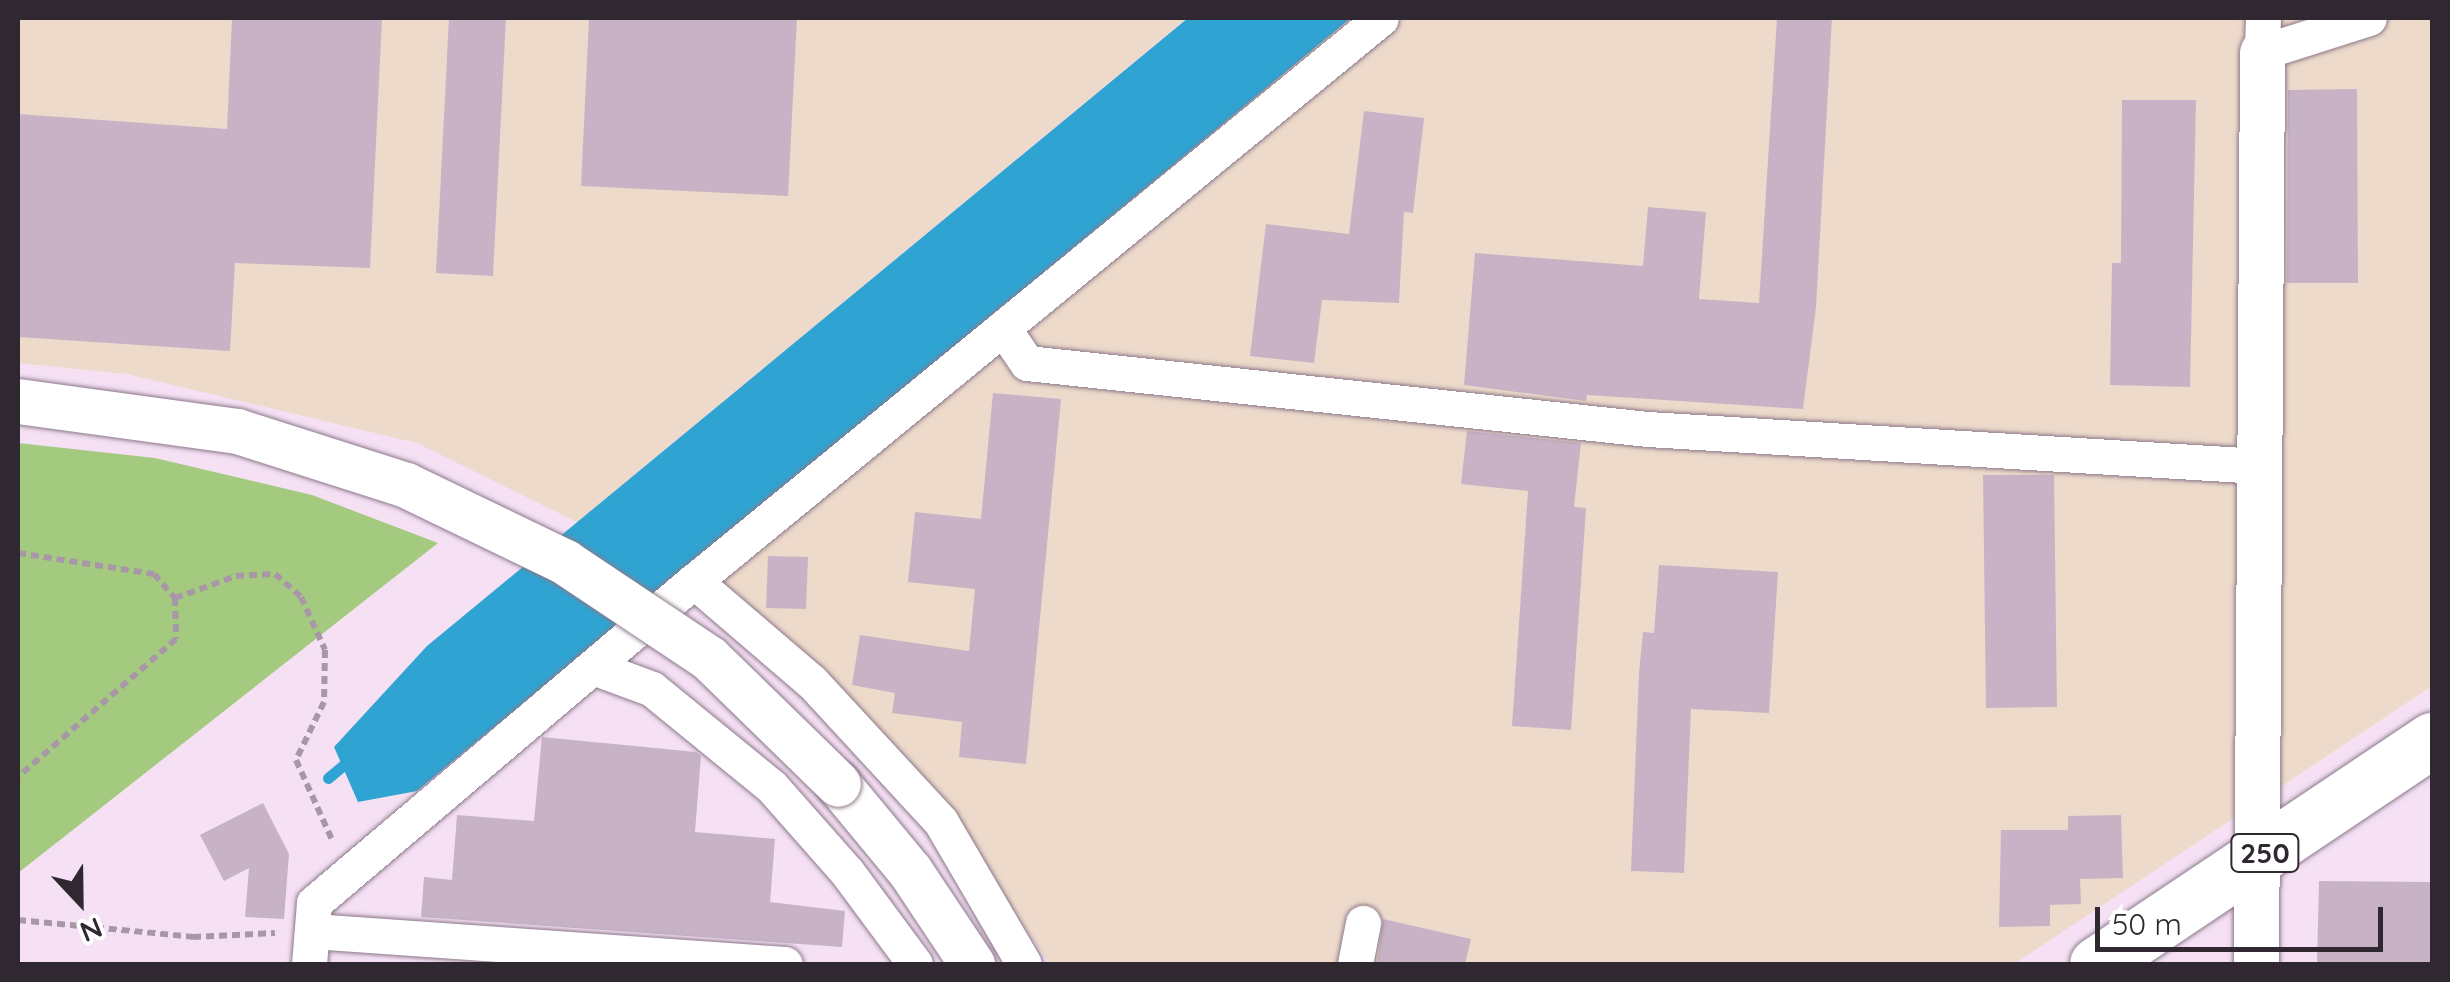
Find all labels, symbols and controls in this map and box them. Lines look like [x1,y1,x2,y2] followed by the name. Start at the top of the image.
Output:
[2230,830,2300,876] road number: 250
[30,852,130,952] north arrow
[2100,887,2388,949] scale bar
[2112,905,2182,943] text: 50 m
[75,910,108,950] text: N

